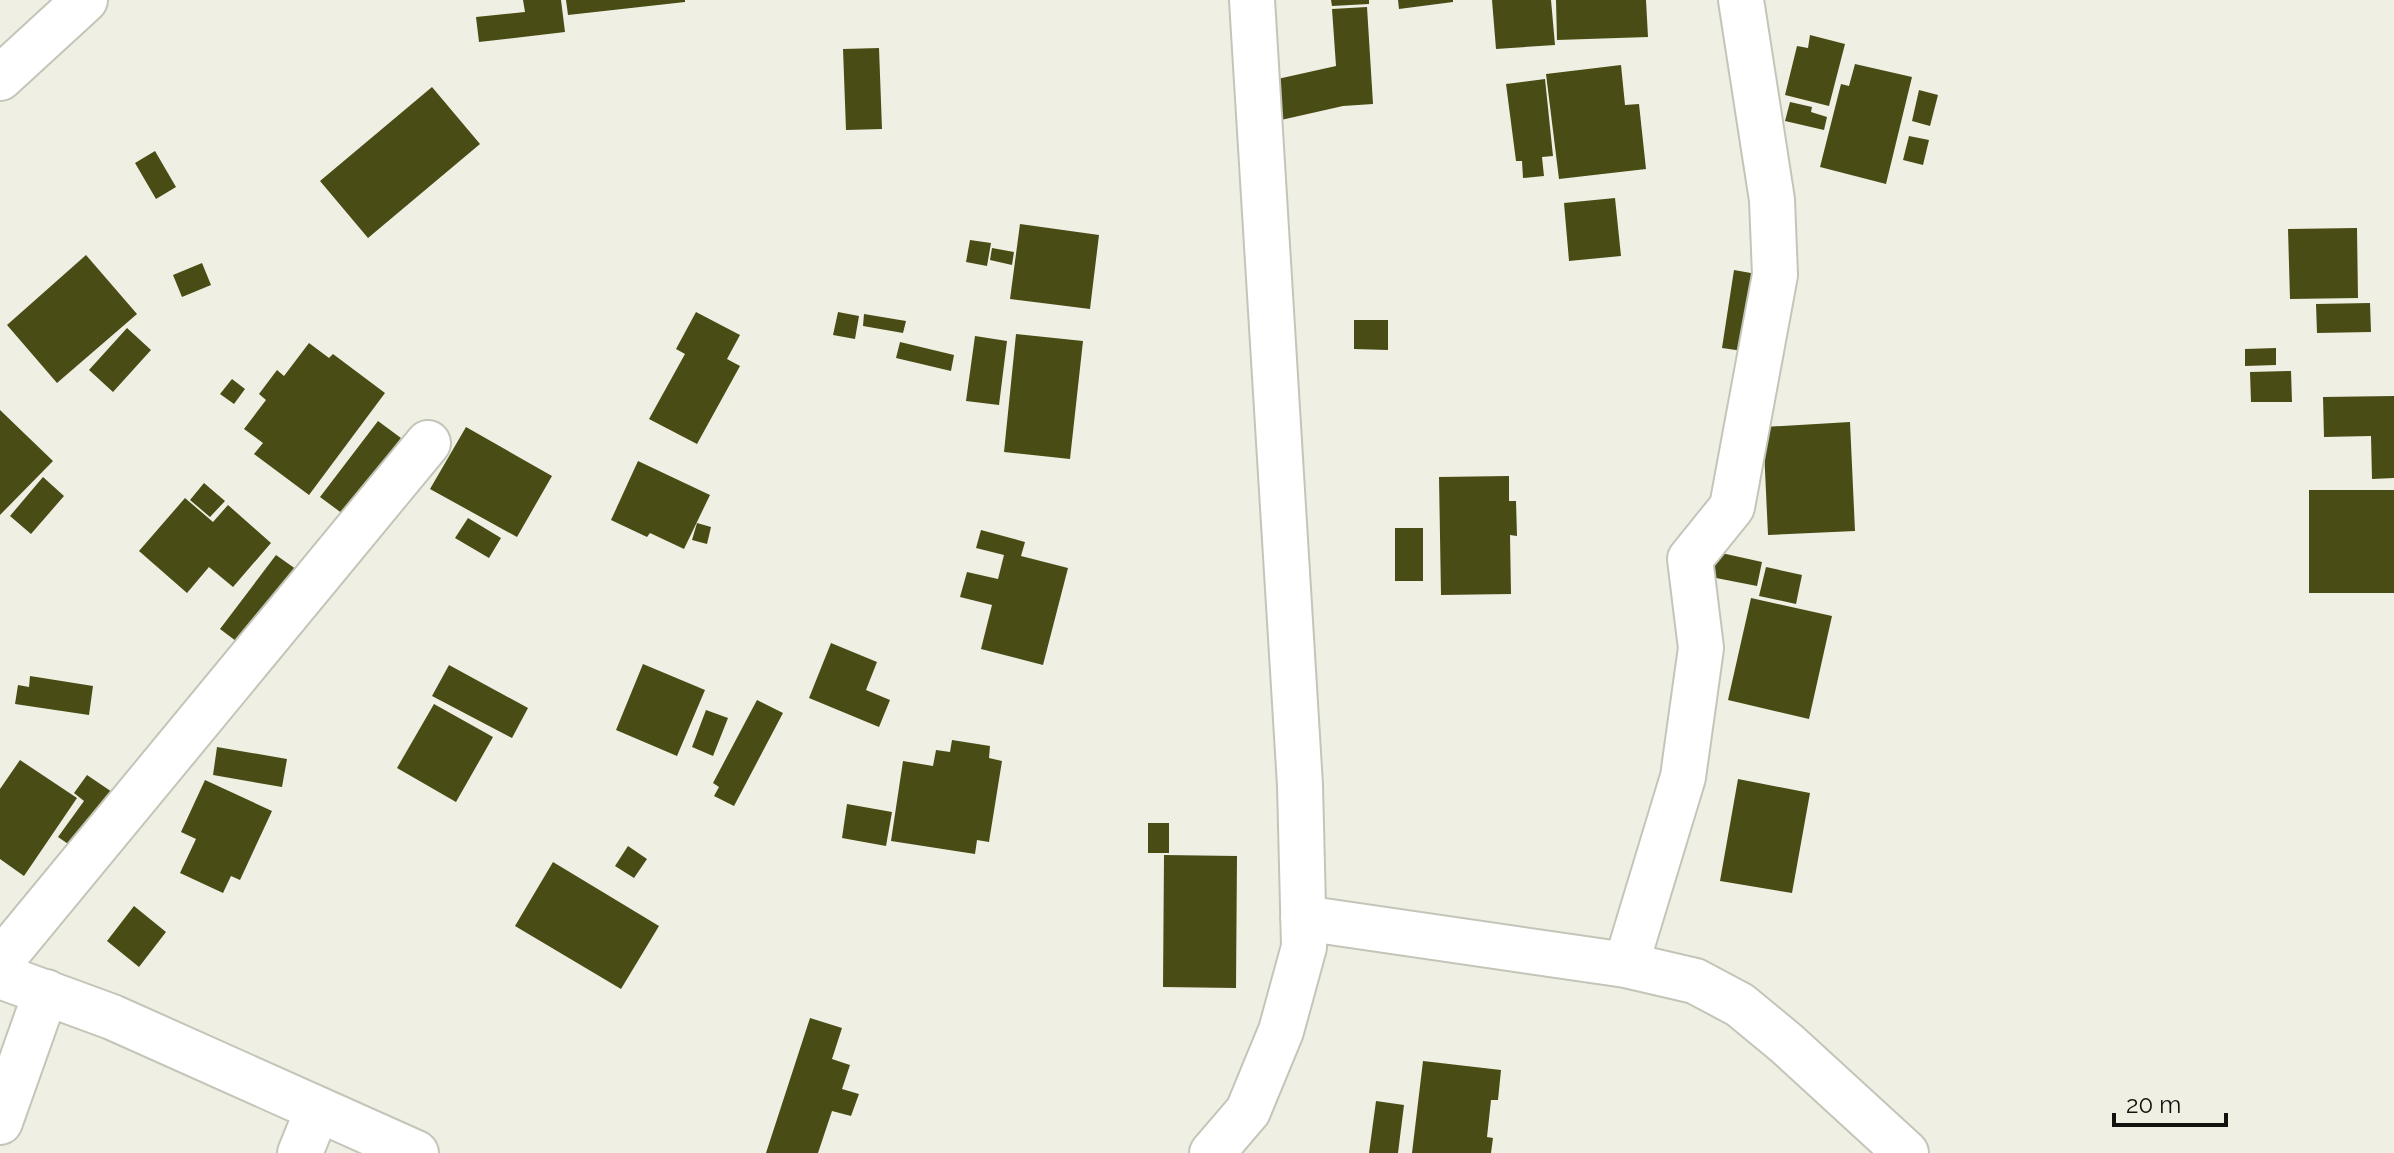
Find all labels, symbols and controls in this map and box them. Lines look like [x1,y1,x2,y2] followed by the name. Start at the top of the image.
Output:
[2114,1077,2226,1127] scale bar
[2126,1090,2181,1119] text: 20 m

